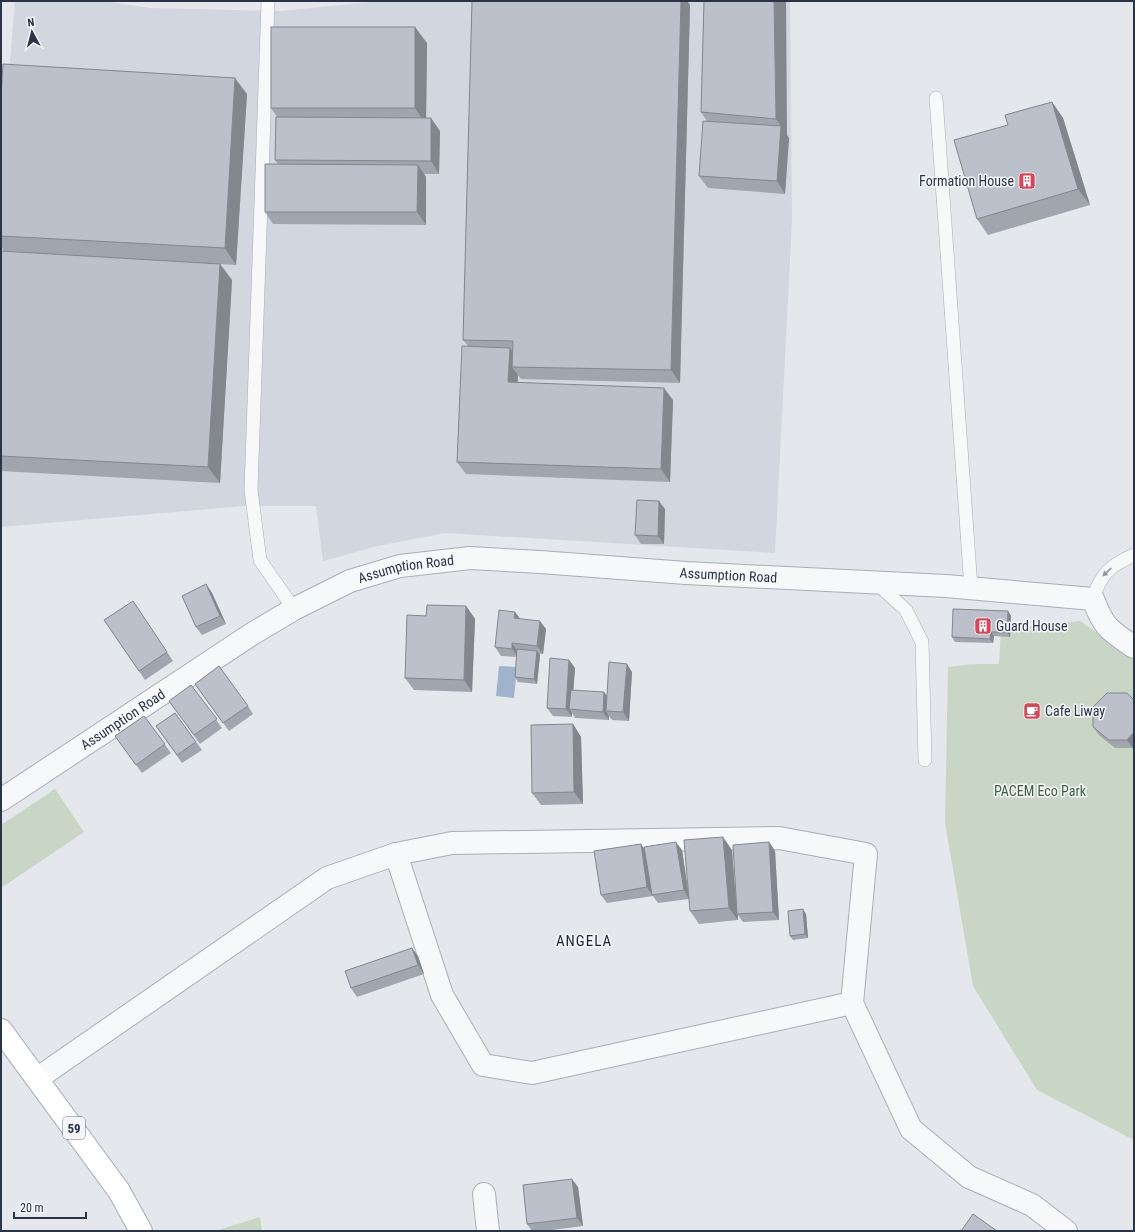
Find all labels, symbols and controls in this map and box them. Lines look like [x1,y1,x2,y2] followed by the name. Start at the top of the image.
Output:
[12,12,52,52] north arrow
[27,16,35,29] text: N
[1017,171,1037,191] building icon: Formation House
[919,173,1014,189] place label: Formation House
[356,552,455,586] street label: Assumption Road
[679,565,778,586] street label: Assumption Road
[1102,567,1112,577] one-way arrow
[973,616,993,636] building icon: Guard House
[996,618,1068,634] place label: Guard House
[78,686,168,753] street label: Assumption Road
[1022,701,1042,721] cafe icon: Cafe Liway
[1045,703,1105,719] place label: Cafe Liway
[994,783,1087,799] park label: PACEM Eco Park
[556,932,612,950] district label: ANGELA
[63,1117,85,1139] road number: 59
[14,1194,86,1220] scale bar
[20,1201,44,1215] text: 20 m

